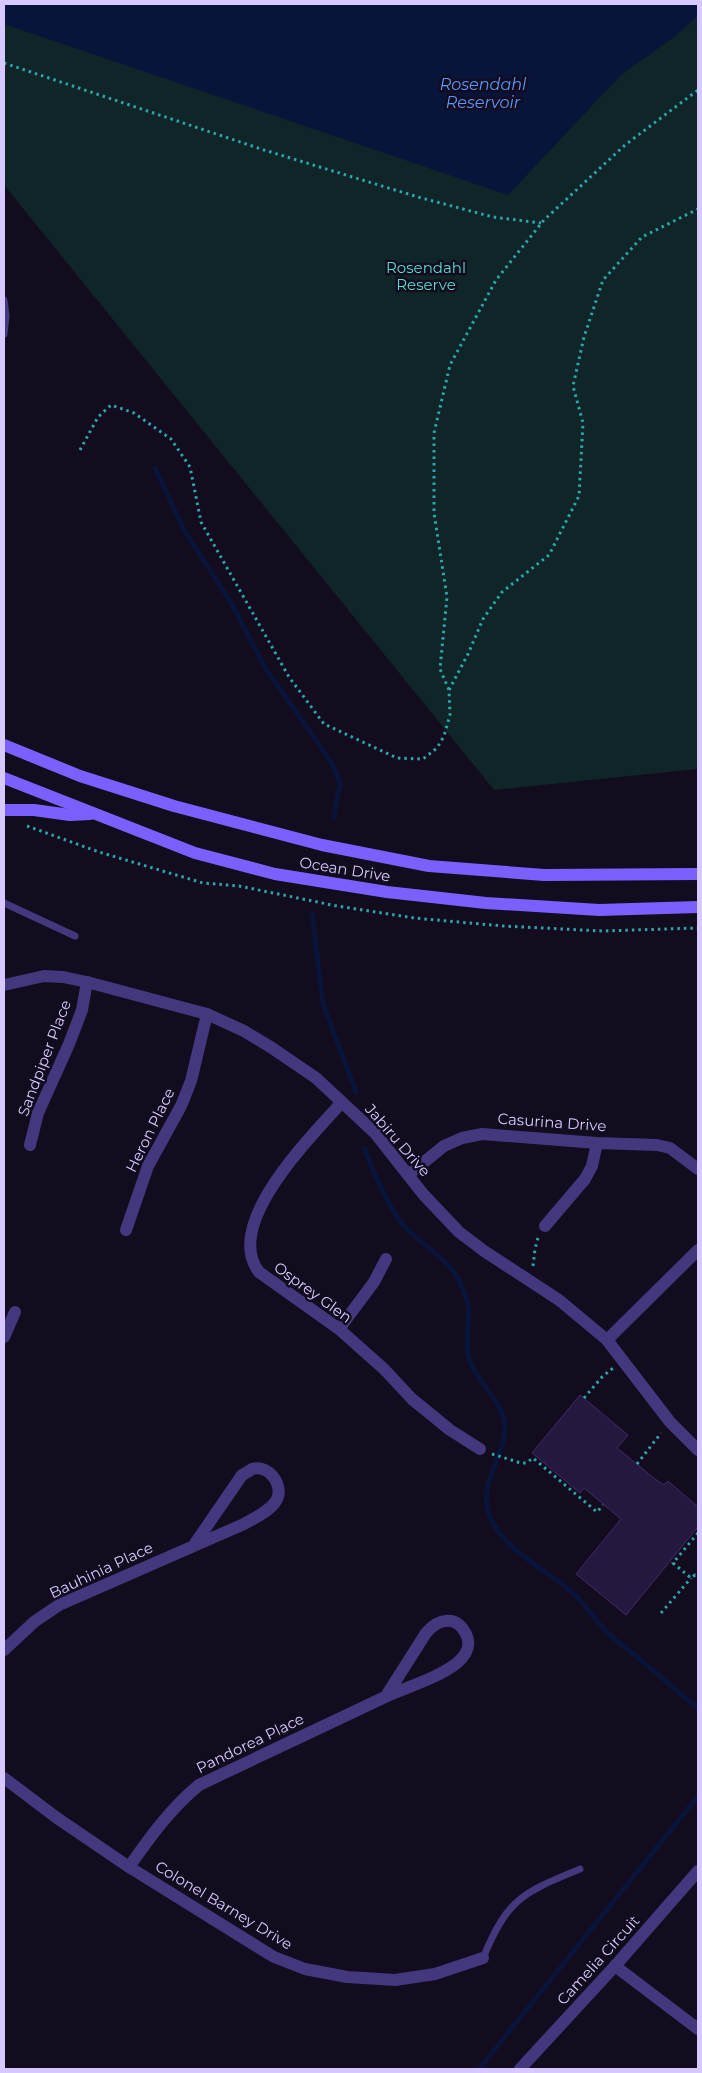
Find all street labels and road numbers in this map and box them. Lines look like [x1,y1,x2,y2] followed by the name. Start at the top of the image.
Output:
[298,852,392,886] street label: Ocean Drive
[13,997,75,1119] street label: Sandpiper Place
[121,1085,179,1175] street label: Heron Place
[361,1099,435,1180] street label: Jabiru Drive
[497,1109,607,1135] street label: Casurina Drive
[270,1257,356,1327] street label: Osprey Glen
[46,1538,156,1602] street label: Bauhinia Place
[193,1709,307,1777] street label: Pandorea Place
[152,1856,296,1954] street label: Colonel Barney Drive
[553,1911,643,2009] street label: Camelia Circuit

